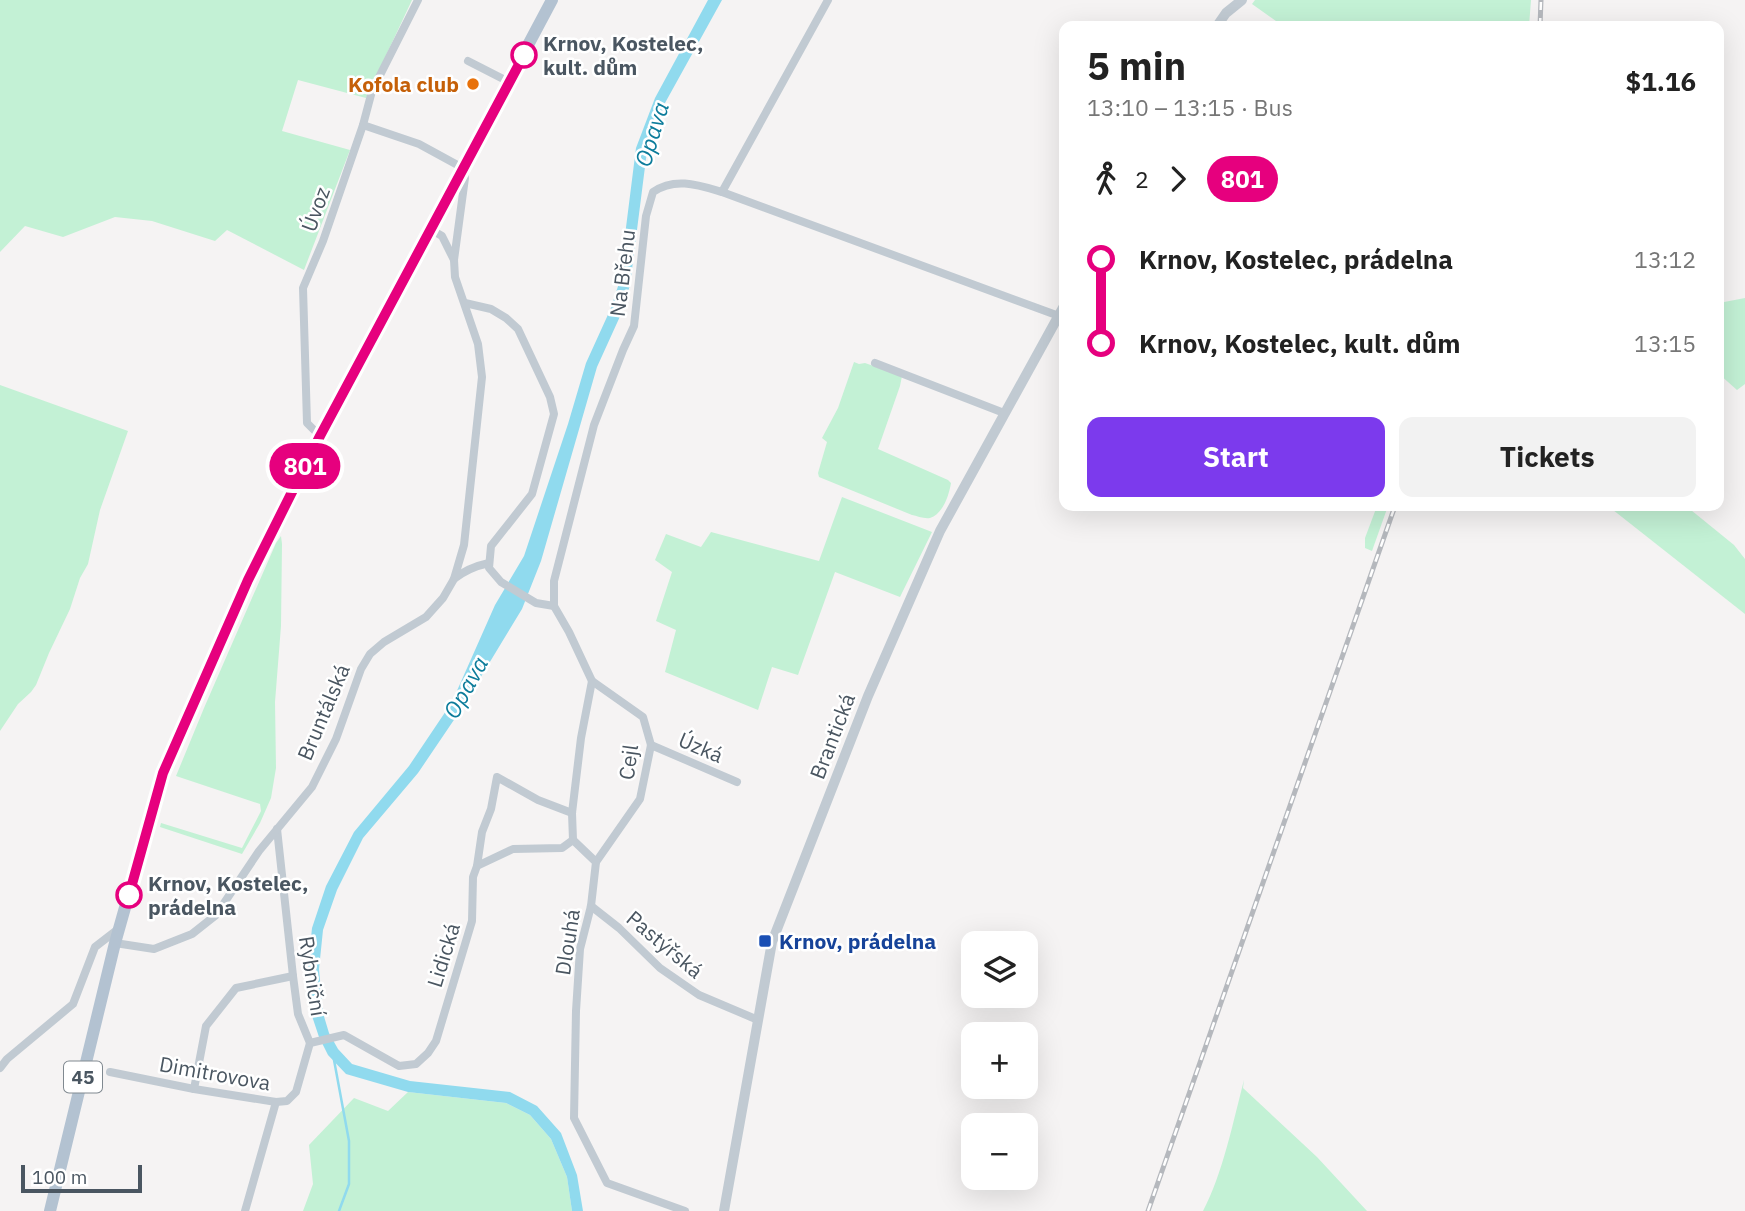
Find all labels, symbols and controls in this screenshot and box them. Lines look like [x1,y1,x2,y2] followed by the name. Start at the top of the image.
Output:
[543,29,703,81] place label: Krnov, Kostelec, kult. dům
[1087,41,1186,90] text: 5 min
[511,42,537,68] marker: Krnov, Kostelec, kult. dům
[1626,64,1696,98] text: $1.16
[348,70,459,98] place label: Kofola club
[465,76,481,92] marker: Kofola club
[1087,92,1293,122] text: 13:10 – 13:15 · Bus
[627,98,675,170] water label: Opava
[1087,160,1125,198] icon: walk
[1159,160,1197,198] icon: forward
[1221,163,1264,195] text: 801
[1135,164,1149,194] text: 2
[294,182,336,235] street label: Úvoz
[603,228,641,318] street label: Na Břehu
[1139,242,1453,276] text: Krnov, Kostelec, prádelna
[1634,244,1696,274] text: 13:12
[1139,326,1461,360] text: Krnov, Kostelec, kult. dům
[1634,328,1696,358] text: 13:15
[1087,417,1385,497] button: Start
[1399,417,1696,497] button: Tickets
[265,443,345,489] line badge: 801
[283,450,327,482] text: 801
[436,651,494,723] water label: Opava
[290,660,356,764] street label: Bruntálská
[803,689,861,783] street label: Brantická
[674,725,728,769] street label: Úzká
[612,742,644,782] street label: Cejl
[148,869,308,921] place label: Krnov, Kostelec, prádelna
[116,882,142,908] marker: Krnov, Kostelec, prádelna
[621,904,709,984] street label: Pastýřská
[548,907,586,977] street label: Dlouhá
[420,919,466,991] street label: Lidická
[779,927,936,955] place label: Krnov, prádelna
[961,931,1038,1190] map controls
[961,931,1038,1008] button: layers
[757,933,773,949] marker: Krnov, prádelna
[293,934,333,1018] street label: Rybniční
[961,1022,1038,1099] button: +
[157,1049,273,1097] street label: Dimitrovova
[64,1062,102,1092] road number: 45
[961,1113,1038,1190] button: −
[21,1162,142,1194] scale bar
[32,1165,87,1189] text: 100 m

